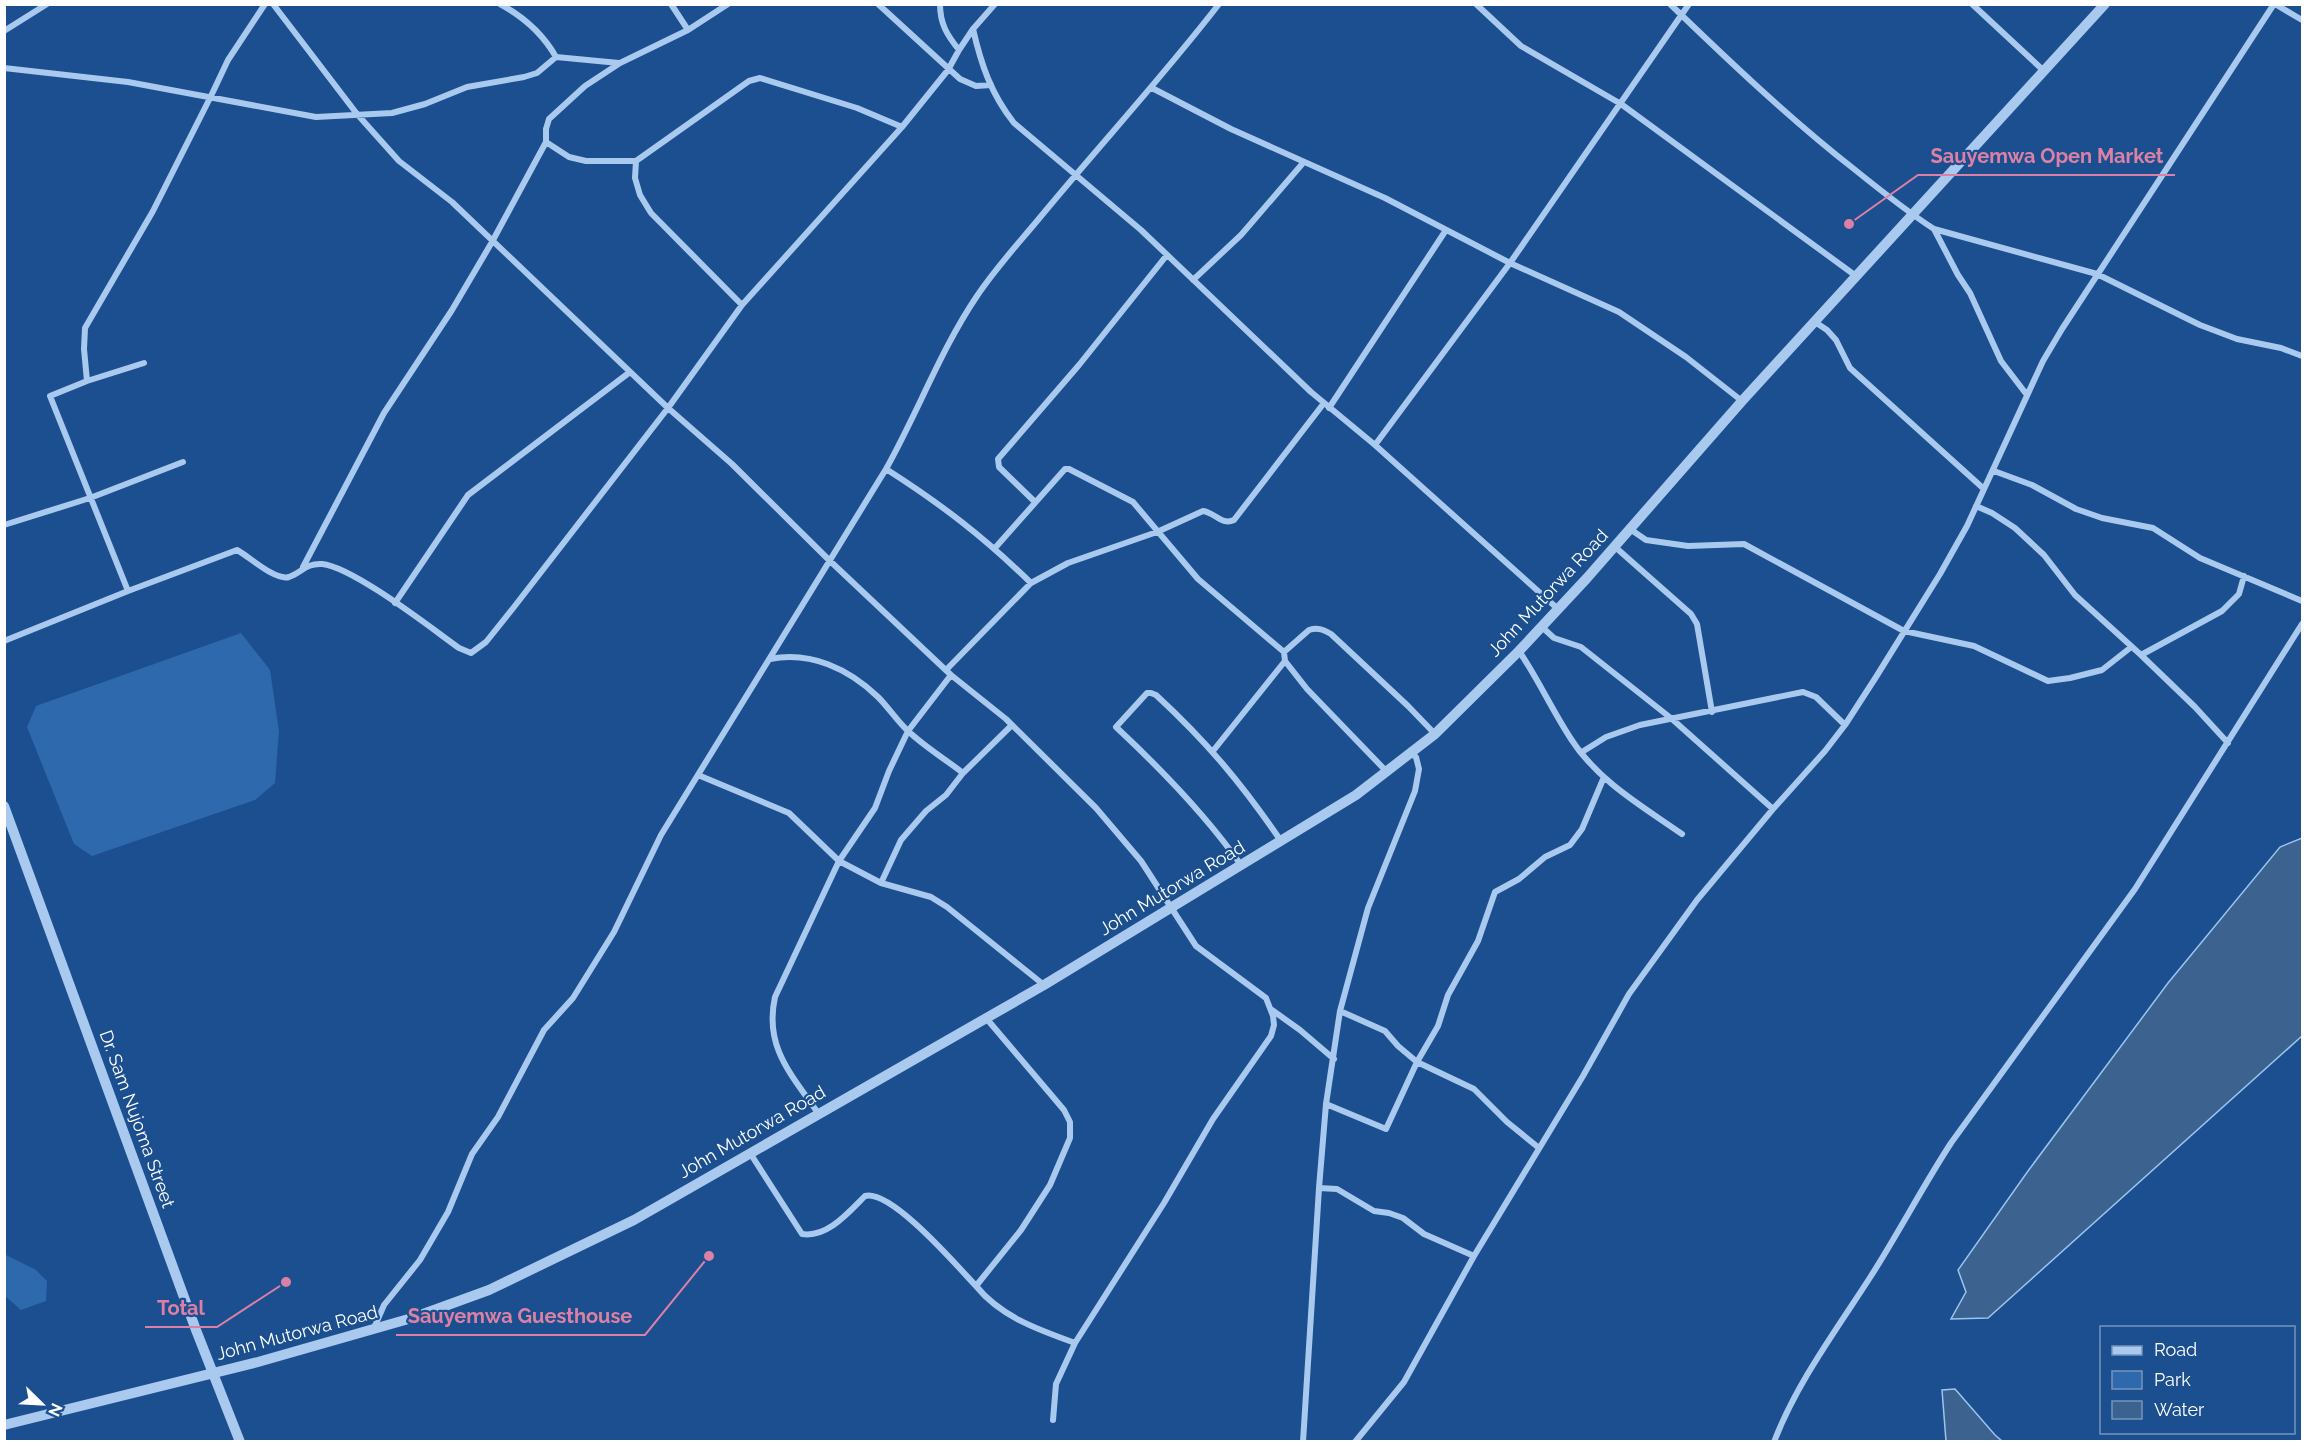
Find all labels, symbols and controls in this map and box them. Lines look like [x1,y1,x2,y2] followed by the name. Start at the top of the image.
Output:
[1918,137,2175,175] callout: Sauyemwa Open Market
[1931,144,2164,168] text: Sauyemwa Open Market
[1483,525,1612,661] street label: John Mutorwa Road
[1095,836,1248,939] street label: John Mutorwa Road
[96,1027,179,1211] street label: Dr. Sam Nujoma Street
[675,1081,829,1182] street label: John Mutorwa Road
[145,1289,217,1327] callout: Total
[157,1296,206,1320] text: Total
[396,1297,645,1335] callout: Sauyemwa Guesthouse
[214,1301,380,1364] street label: John Mutorwa Road
[408,1304,632,1328] text: Sauyemwa Guesthouse
[2100,1326,2295,1434] legend
[2154,1339,2197,1360] text: Road
[2154,1369,2191,1390] text: Park
[12,1374,72,1434] north arrow
[2154,1399,2205,1420] text: Water
[44,1400,66,1419] text: N

